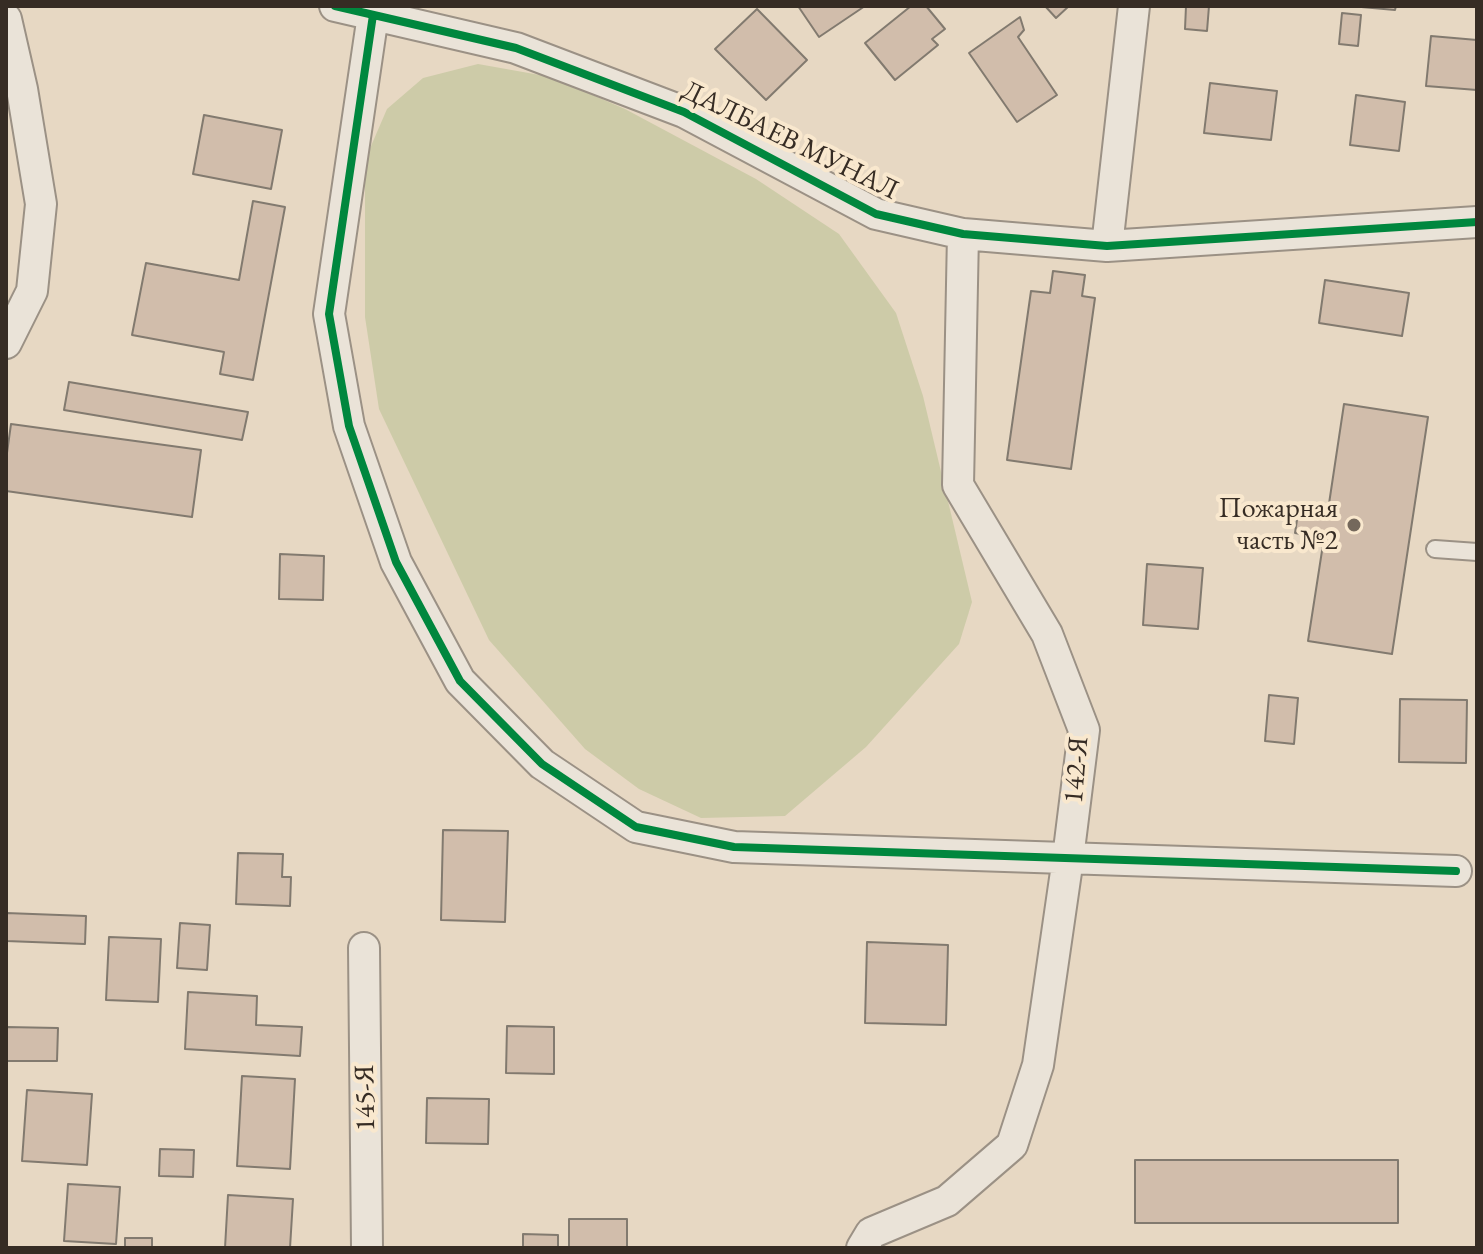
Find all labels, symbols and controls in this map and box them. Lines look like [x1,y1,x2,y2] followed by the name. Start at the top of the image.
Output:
[676,74,904,208] street label: ДАЛБАЕВ МУНАЛ
[1218,492,1338,558] place label: Пожарная часть №2
[1345,516,1363,534] marker: Пожарная часть №2
[1057,735,1097,805] street label: 142-Я
[349,1064,383,1132] street label: 145-Я

